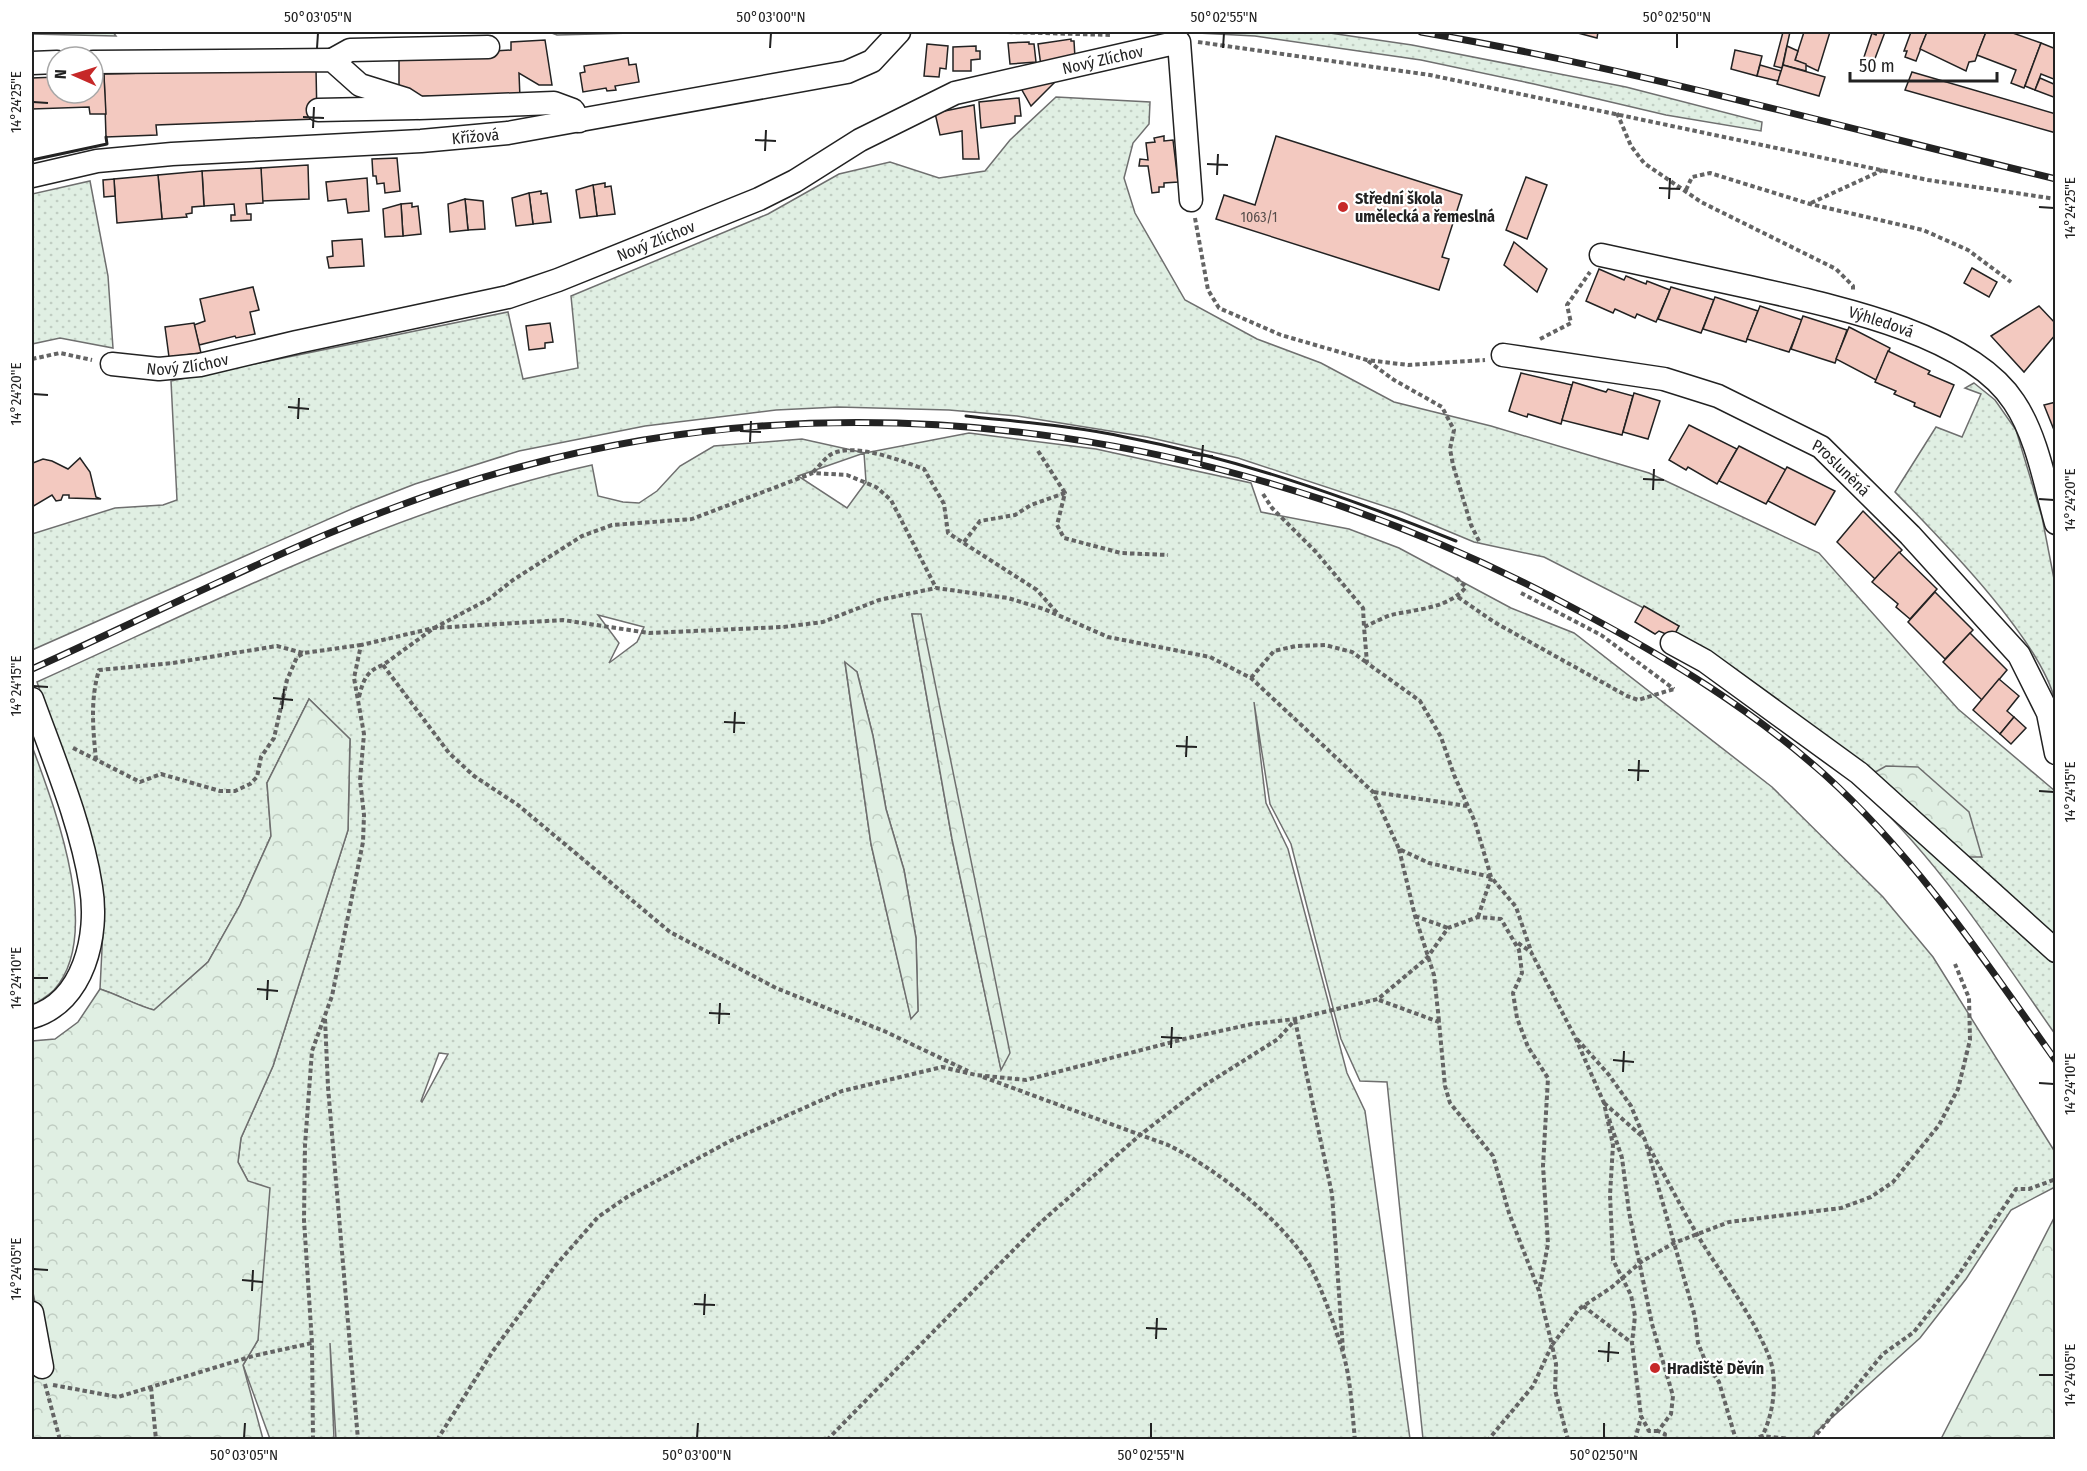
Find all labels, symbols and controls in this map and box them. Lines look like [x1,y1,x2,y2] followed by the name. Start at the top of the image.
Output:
[284,8,352,26] text: 50°03'05"N
[736,8,806,26] text: 50°03'00"N
[1190,8,1258,26] text: 50°02'55"N
[1643,8,1711,26] text: 50°02'50"N
[1061,41,1145,78] street label: Nový Zlíchov
[45,45,105,105] north arrow
[1850,45,1997,83] scale bar
[1859,55,1895,77] text: 50 m
[51,69,70,80] text: N
[7,71,25,133] text: 14°24'25"E
[451,125,500,148] street label: Křížová
[2061,177,2079,239] text: 14°24'25"E
[1355,189,1495,226] place label: Střední škola umělecká a řemeslná
[1336,200,1350,214] marker: Střední škola umělecká a řemeslná
[1241,209,1277,226] house number: 1063/1
[614,217,698,265] street label: Nový Zlíchov
[1846,302,1917,342] street label: Výhledová
[146,350,230,379] street label: Nový Zlíchov
[7,363,25,426] text: 14°24'20"E
[1809,435,1874,500] street label: Prosluněná
[2061,469,2079,532] text: 14°24'20"E
[7,656,25,717] text: 14°24'15"E
[2061,762,2079,823] text: 14°24'15"E
[7,947,25,1009] text: 14°24'10"E
[2061,1053,2079,1115] text: 14°24'10"E
[7,1238,25,1300] text: 14°24'05"E
[2061,1344,2079,1406] text: 14°24'05"E
[1667,1359,1764,1378] place label: Hradiště Děvín
[1648,1361,1662,1375] marker: Hradiště Děvín
[210,1446,278,1464] text: 50°03'05"N
[662,1446,732,1464] text: 50°03'00"N
[1117,1446,1185,1464] text: 50°02'55"N
[1570,1446,1638,1464] text: 50°02'50"N

